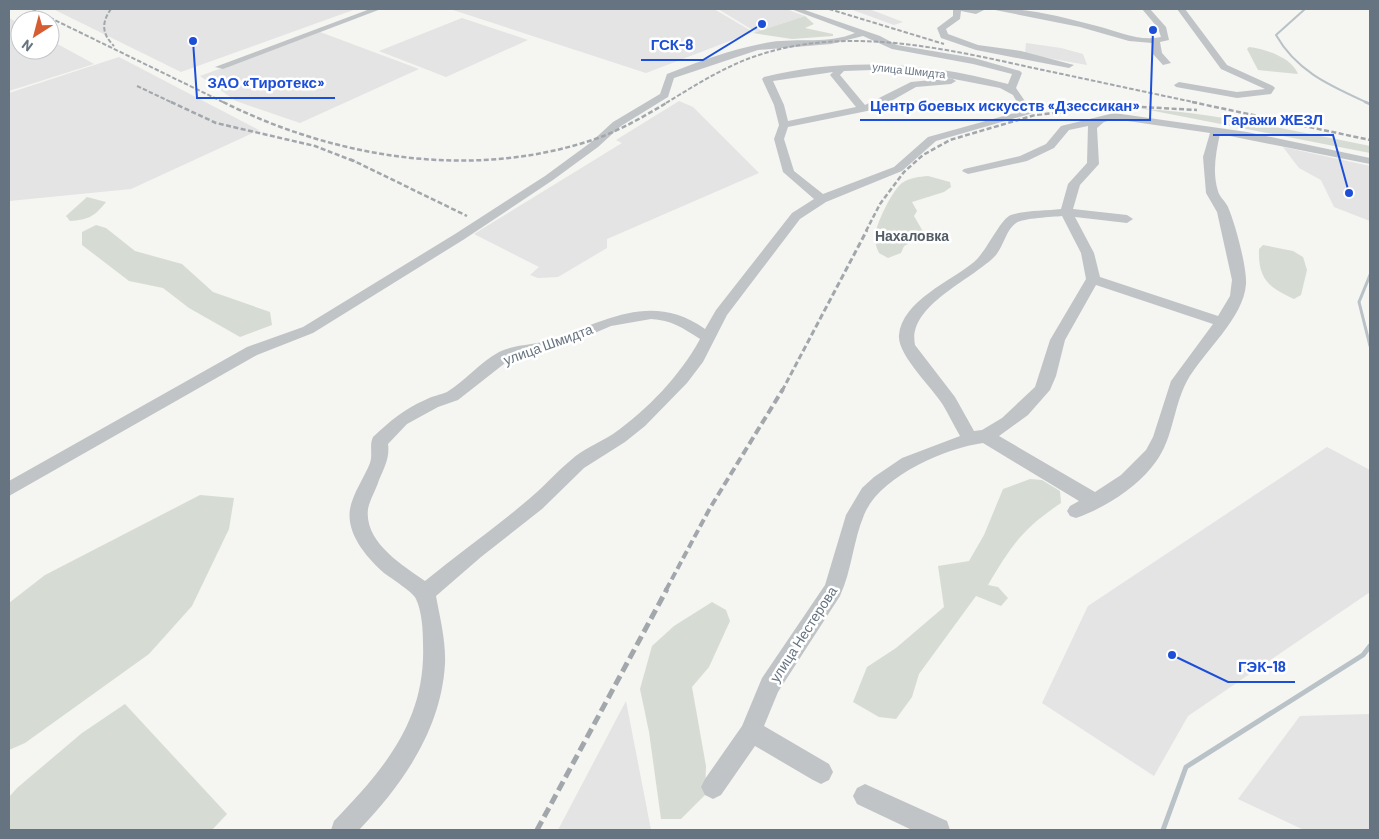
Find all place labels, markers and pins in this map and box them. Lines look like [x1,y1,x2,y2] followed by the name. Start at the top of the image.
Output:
[641,30,703,60] callout: ГСК-8
[197,68,335,98] callout: ЗАО «Тиротекс»
[860,90,1150,120] callout: Центр боевых искусств «Дзессикан»
[1213,105,1333,135] callout: Гаражи ЖЕЗЛ
[1228,652,1295,682] callout: ГЭК-18

